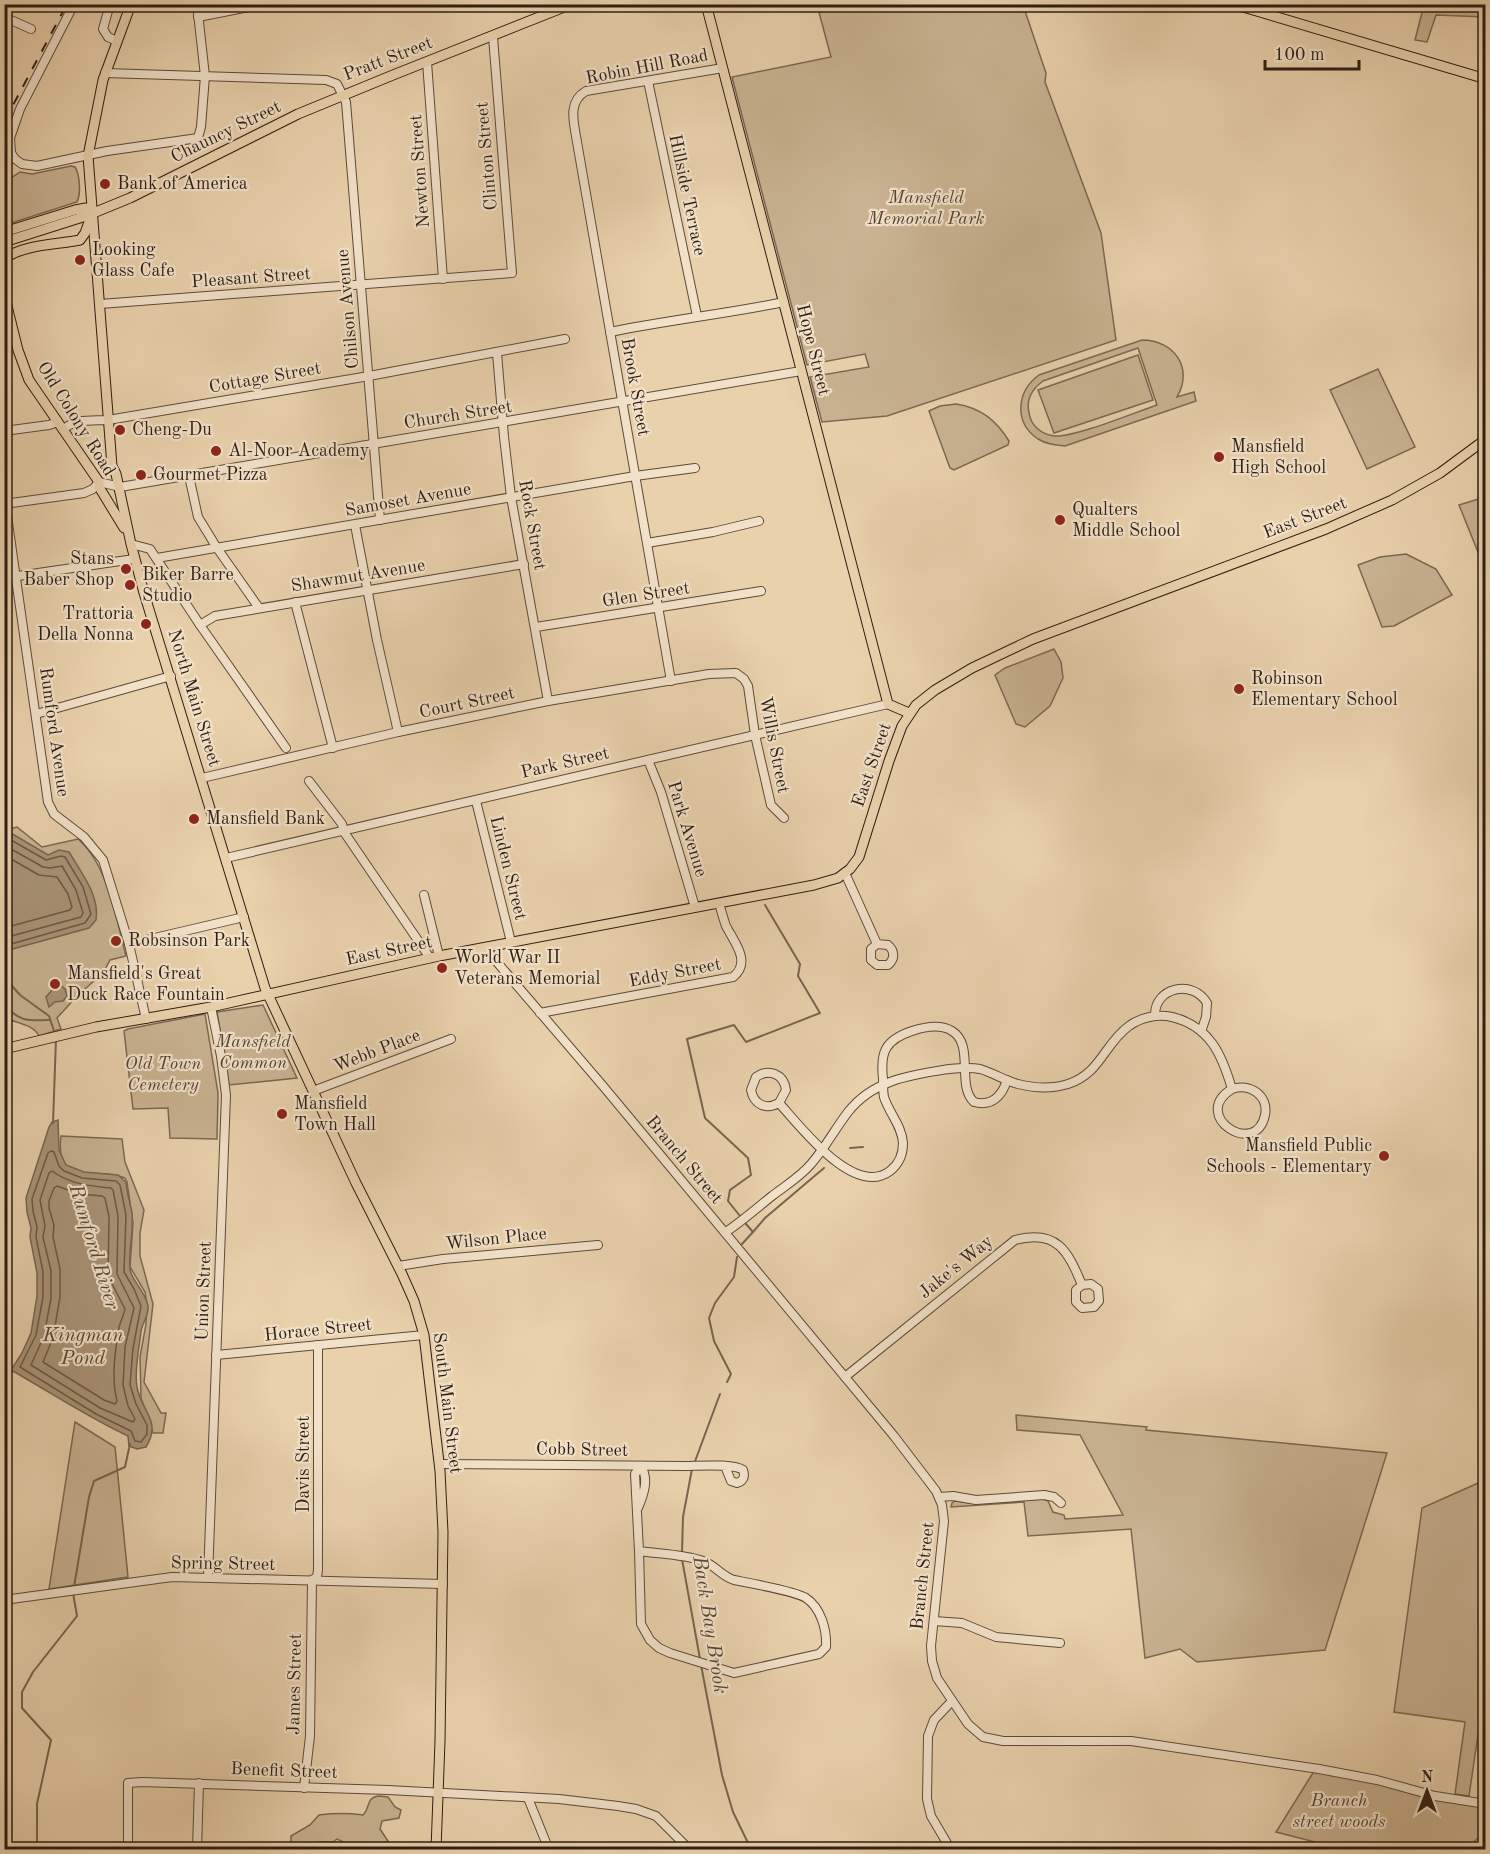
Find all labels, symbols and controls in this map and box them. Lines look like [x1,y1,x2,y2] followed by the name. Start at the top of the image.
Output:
[1265,33,1360,71] scale bar
[341,34,435,84] street label: Pratt Street
[584,46,710,88] street label: Robin Hill Road
[1274,46,1325,64] text: 100 m
[168,98,284,166] street label: Chauncy Street
[473,101,501,211] street label: Clinton Street
[407,114,433,228] street label: Newton Street
[665,133,709,257] street label: Hillside Terrace
[117,175,248,193] place label: Bank of America
[98,177,112,191] marker: Bank of America
[866,189,985,228] park label: Mansfield Memorial Park
[92,241,175,280] place label: Looking Glass Cafe
[334,248,362,370] street label: Chilson Avenue
[73,253,87,267] marker: Looking Glass Cafe
[191,265,311,291] street label: Pleasant Street
[793,302,833,398] street label: Hope Street
[617,336,653,438] street label: Brook Street
[34,359,118,479] street label: Old Colony Road
[208,359,322,397] street label: Cottage Street
[403,398,513,432] street label: Church Street
[132,421,212,439] place label: Cheng-Du
[113,423,127,437] marker: Cheng-Du
[1231,438,1326,477] place label: Mansfield High School
[228,442,370,460] place label: Al-Noor Academy
[209,444,223,458] marker: Al-Noor Academy
[1212,450,1226,464] marker: Mansfield High School
[153,466,268,484] place label: Gourmet Pizza
[134,468,148,482] marker: Gourmet Pizza
[515,478,549,572] street label: Rock Street
[343,480,473,520] street label: Samoset Avenue
[1261,494,1349,542] street label: East Street
[1072,501,1181,540] place label: Qualters Middle School
[1053,513,1067,527] marker: Qualters Middle School
[24,550,114,589] place label: Stans Baber Shop
[290,556,426,596] street label: Shawmut Avenue
[119,562,133,576] marker: Stans Baber Shop
[142,566,234,605] place label: Biker Barre Studio
[123,578,137,592] marker: Biker Barre Studio
[601,579,691,611] street label: Glen Street
[37,605,134,644] place label: Trattoria Della Nonna
[139,617,153,631] marker: Trattoria Della Nonna
[165,627,223,769] street label: North Main Street
[36,666,72,798] street label: Rumford Avenue
[1251,670,1398,709] place label: Robinson Elementary School
[1232,682,1246,696] marker: Robinson Elementary School
[418,684,516,722] street label: Court Street
[756,695,792,795] street label: Willis Street
[849,720,895,810] street label: East Street
[519,744,611,782] street label: Park Street
[664,779,710,879] street label: Park Avenue
[206,810,325,828] place label: Mansfield Bank
[187,812,201,826] marker: Mansfield Bank
[486,814,530,922] street label: Linden Street
[128,932,250,950] place label: Robsinson Park
[344,933,434,969] street label: East Street
[109,934,123,948] marker: Robsinson Park
[454,949,601,988] place label: World War II Veterans Memorial
[627,955,723,991] street label: Eddy Street
[435,961,449,975] marker: World War II Veterans Memorial
[67,965,225,1004] place label: Mansfield's Great Duck Race Fountain
[48,977,62,991] marker: Mansfield's Great Duck Race Fountain
[331,1026,423,1076] street label: Webb Place
[214,1033,291,1072] park label: Mansfield Common
[125,1055,201,1094] park label: Old Town Cemetery
[294,1095,376,1134] place label: Mansfield Town Hall
[275,1107,289,1121] marker: Mansfield Town Hall
[642,1113,726,1207] street label: Branch Street
[1206,1137,1372,1176] place label: Mansfield Public Schools - Elementary
[1377,1149,1391,1163] marker: Mansfield Public Schools - Elementary
[64,1181,122,1312] water label: Rumford River
[444,1225,548,1253] street label: Wilson Place
[916,1232,997,1302] street label: Jake's Way
[193,1241,215,1341] street label: Union Street
[263,1315,373,1345] street label: Horace Street
[41,1326,124,1369] water label: Kingman Pond
[429,1331,465,1475] street label: South Main Street
[295,1415,313,1513] street label: Davis Street
[536,1440,628,1460] street label: Cobb Street
[908,1521,938,1631] street label: Branch Street
[170,1554,276,1574] street label: Spring Street
[688,1554,730,1696] water label: Back Bay Brook
[285,1633,305,1735] street label: James Street
[230,1760,338,1782] street label: Benefit Street
[1397,1761,1457,1821] north arrow
[1421,1770,1434,1786] text: N
[1292,1792,1386,1831] park label: Branch street woods

